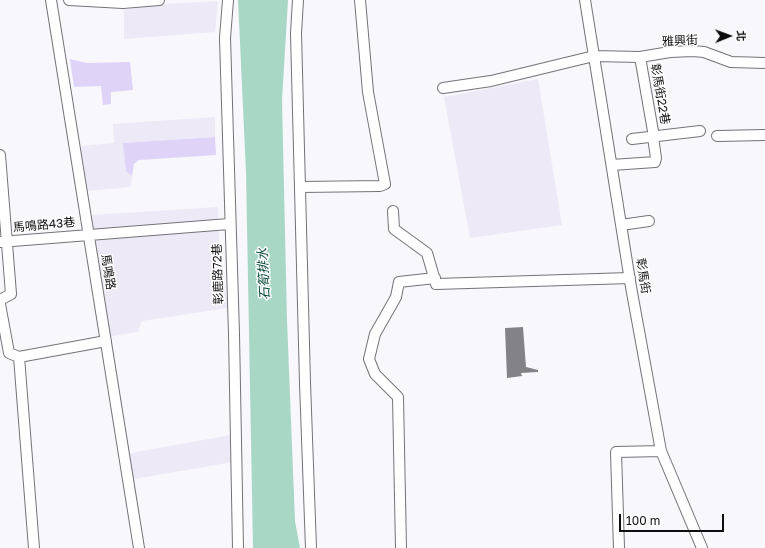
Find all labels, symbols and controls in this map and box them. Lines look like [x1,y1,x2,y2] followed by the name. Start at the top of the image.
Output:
[709,16,749,56] north arrow
[735,30,748,41] text: 北
[662,33,698,49] street label: 雅興街
[648,62,672,126] street label: 彰馬街22巷
[12,215,76,235] street label: 馬鳴路43巷
[210,243,226,305] street label: 彰鹿路72巷
[255,248,273,300] water label: 石筍排水
[98,253,118,291] street label: 馬鳴路
[633,257,653,295] street label: 彰馬街
[621,506,726,532] scale bar
[626,513,660,528] text: 100 m

